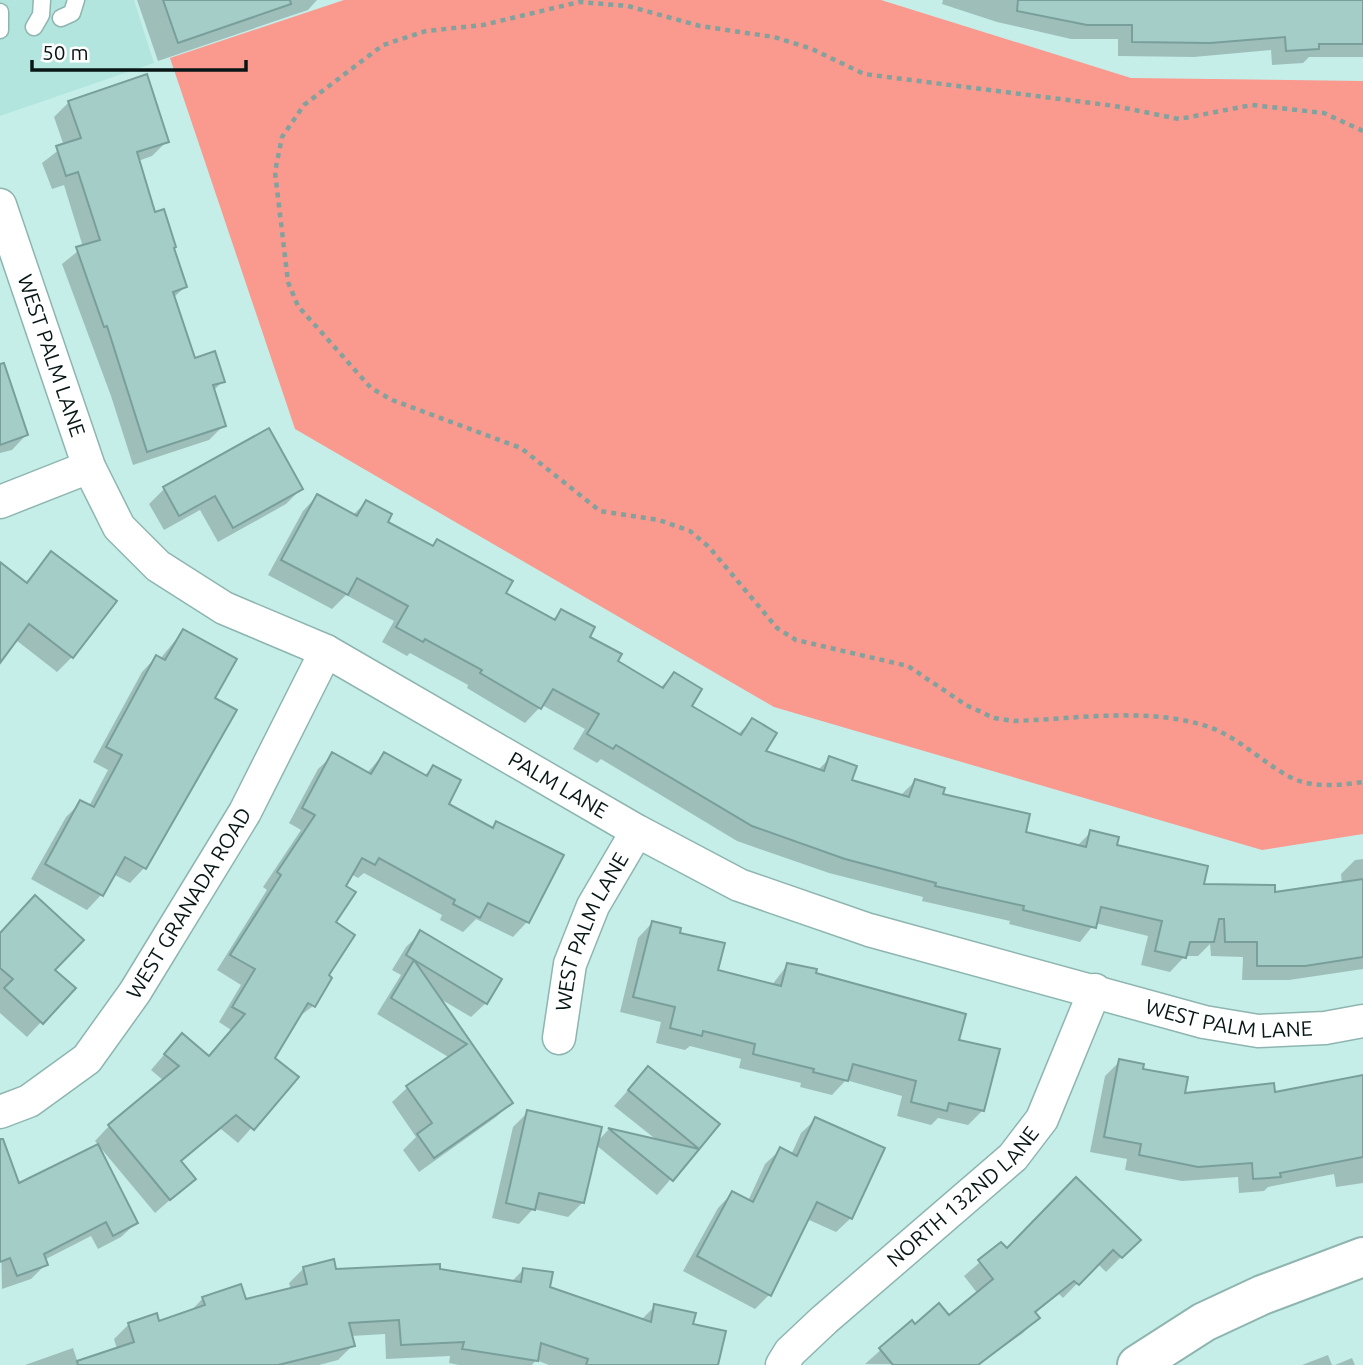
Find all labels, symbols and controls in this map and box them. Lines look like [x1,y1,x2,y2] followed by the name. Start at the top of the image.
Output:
[32,28,245,72] scale bar
[42,40,89,64] text: 50 m
[13,271,91,439] street label: WEST PALM LANE
[505,746,613,823] street label: PALM LANE
[121,803,256,1003] street label: WEST GRANADA ROAD
[550,848,633,1013] street label: WEST PALM LANE
[1143,993,1313,1042] street label: WEST PALM LANE
[882,1121,1043,1271] street label: NORTH 132ND LANE

